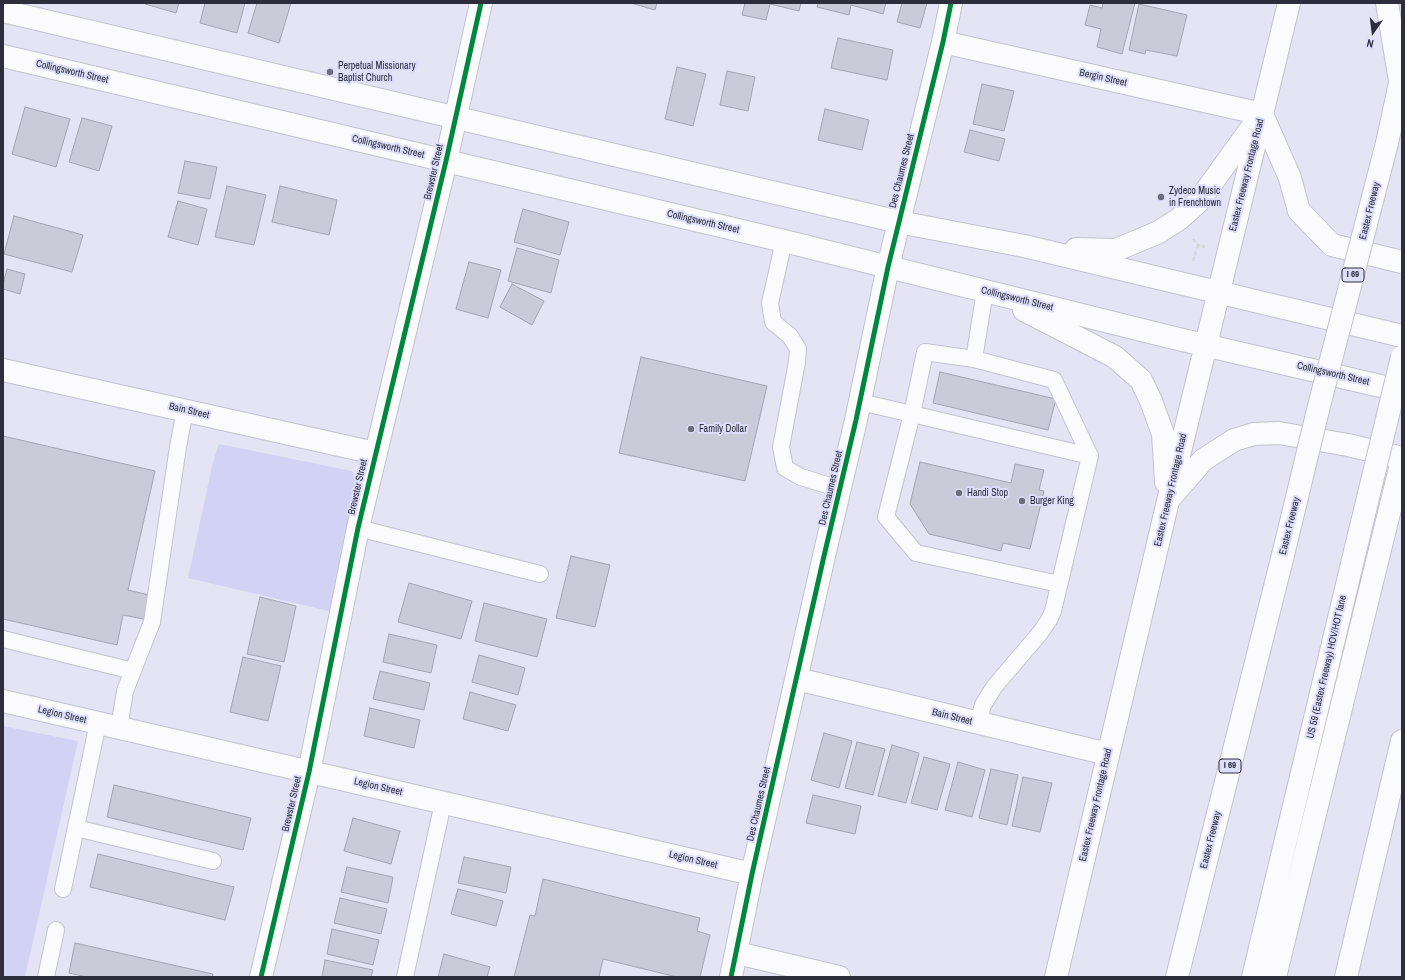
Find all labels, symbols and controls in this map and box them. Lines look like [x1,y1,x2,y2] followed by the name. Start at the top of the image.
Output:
[1353,12,1393,52] north arrow
[1365,36,1375,51] text: N
[35,58,109,86] street label: Collingsworth Street
[338,60,415,84] place label: Perpetual Missionary Baptist Church
[325,67,335,77] marker: Perpetual Missionary Baptist Church
[1078,67,1128,89] street label: Bergin Street
[1227,117,1267,233] street label: Eastex Freeway Frontage Road
[351,133,425,161] street label: Collingsworth Street
[887,133,917,209] street label: Des Chaumes Street
[422,143,446,201] street label: Brewster Street
[1357,181,1383,241] street label: Eastex Freeway
[1169,185,1221,208] place label: Zydeco Music in Frenchtown
[1156,192,1166,202] marker: Zydeco Music in Frenchtown
[666,208,740,236] street label: Collingsworth Street
[1342,268,1364,282] road number: I 69
[980,284,1054,314] street label: Collingsworth Street
[1296,360,1370,388] street label: Collingsworth Street
[168,401,210,421] street label: Bain Street
[699,423,747,435] place label: Family Dollar
[686,424,696,434] marker: Family Dollar
[1152,432,1190,548] street label: Eastex Freeway Frontage Road
[817,450,845,526] street label: Des Chaumes Street
[346,458,370,516] street label: Brewster Street
[967,487,1008,499] place label: Handi Stop
[954,488,964,498] marker: Handi Stop
[1030,495,1074,507] place label: Burger King
[1017,496,1027,506] marker: Burger King
[1277,496,1303,556] street label: Eastex Freeway
[1305,594,1349,740] street label: US 59 (Eastex Freeway) HOV/HOT lane
[37,704,87,726] street label: Legion Street
[931,706,973,728] street label: Bain Street
[1077,747,1115,863] street label: Eastex Freeway Frontage Road
[1219,759,1241,773] road number: I 69
[745,766,773,842] street label: Des Chaumes Street
[280,775,304,833] street label: Brewster Street
[353,776,403,798] street label: Legion Street
[1198,810,1224,870] street label: Eastex Freeway
[668,849,718,871] street label: Legion Street

